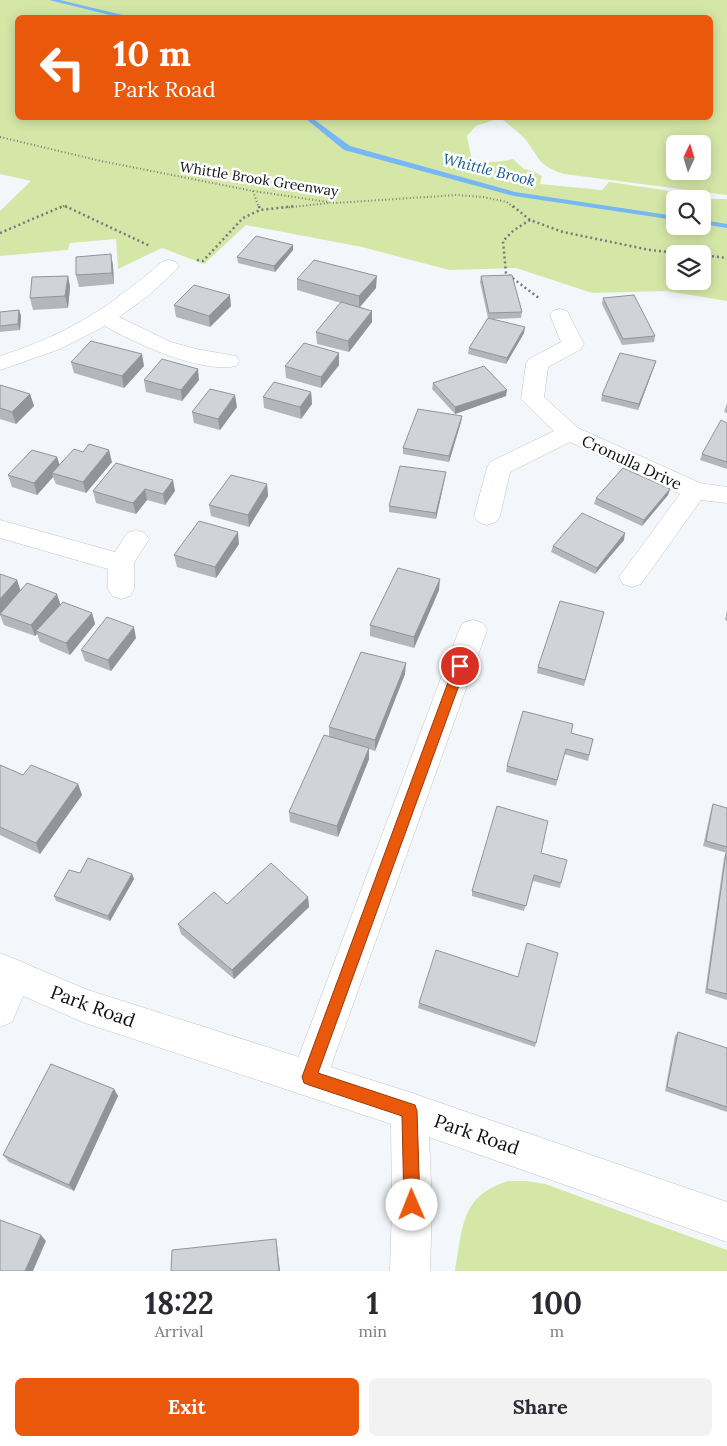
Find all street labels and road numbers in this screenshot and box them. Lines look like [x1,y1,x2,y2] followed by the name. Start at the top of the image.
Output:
[178,158,340,201] street label: Whittle Brook Greenway
[579,430,685,494] street label: Cronulla Drive
[47,980,139,1032] street label: Park Road
[431,1108,523,1160] street label: Park Road

